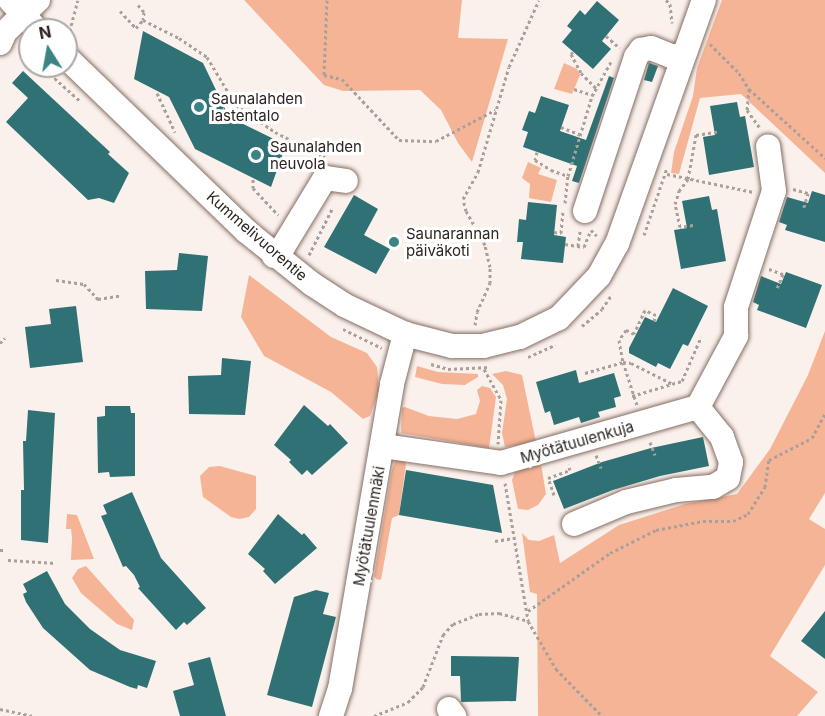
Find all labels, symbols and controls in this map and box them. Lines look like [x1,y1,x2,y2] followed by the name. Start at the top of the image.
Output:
[18,18,78,78] north arrow
[37,21,53,43] text: N
[211,89,303,124] place label: Saunalahden lastentalo
[192,100,206,114] marker: Saunalahden lastentalo
[270,137,362,172] place label: Saunalahden neuvola
[247,146,265,164] marker: Saunalahden neuvola
[203,187,311,285] street label: Kummelivuorentie
[406,224,499,259] place label: Saunarannan päiväkoti
[387,235,401,249] marker: Saunarannan päiväkoti
[518,417,636,467] street label: Myötätuulenkuja
[350,465,388,587] street label: Myötätuulenmäki

